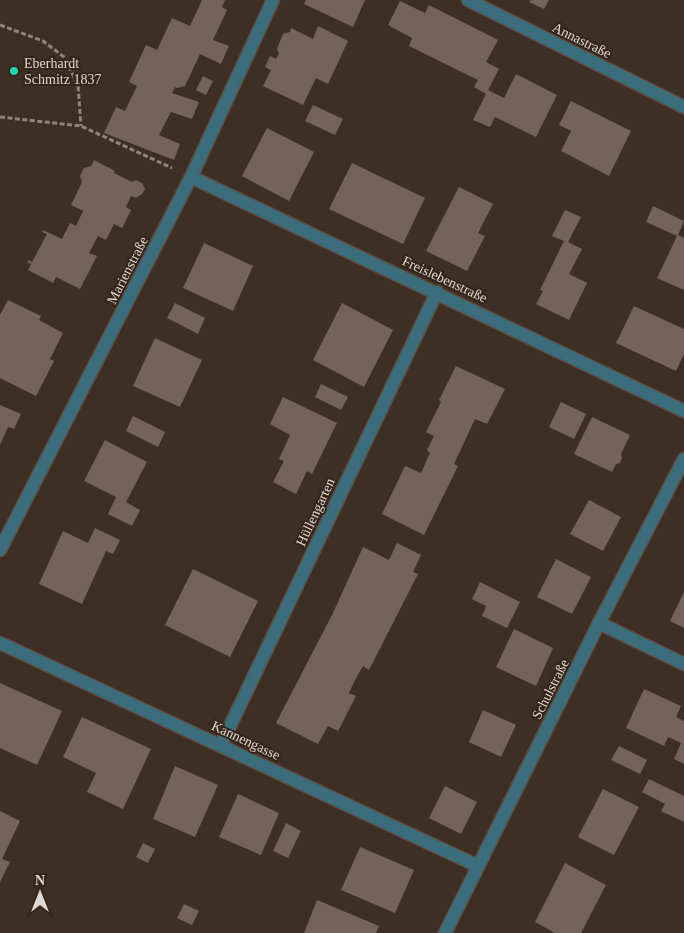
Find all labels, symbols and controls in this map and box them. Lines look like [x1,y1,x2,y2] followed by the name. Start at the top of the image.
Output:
[550,20,614,61] street label: Annastraße
[24,56,101,87] place label: Eberhardt Schmitz 1837
[8,65,20,77] marker: Eberhardt Schmitz 1837
[104,234,151,307] street label: Marienstraße
[400,253,490,306] street label: Freislebenstraße
[293,476,338,549] street label: Hüllengarten
[529,657,572,722] street label: Schulstraße
[209,718,282,763] street label: Kannengasse
[15,868,65,918] north arrow
[35,873,45,888] text: N

